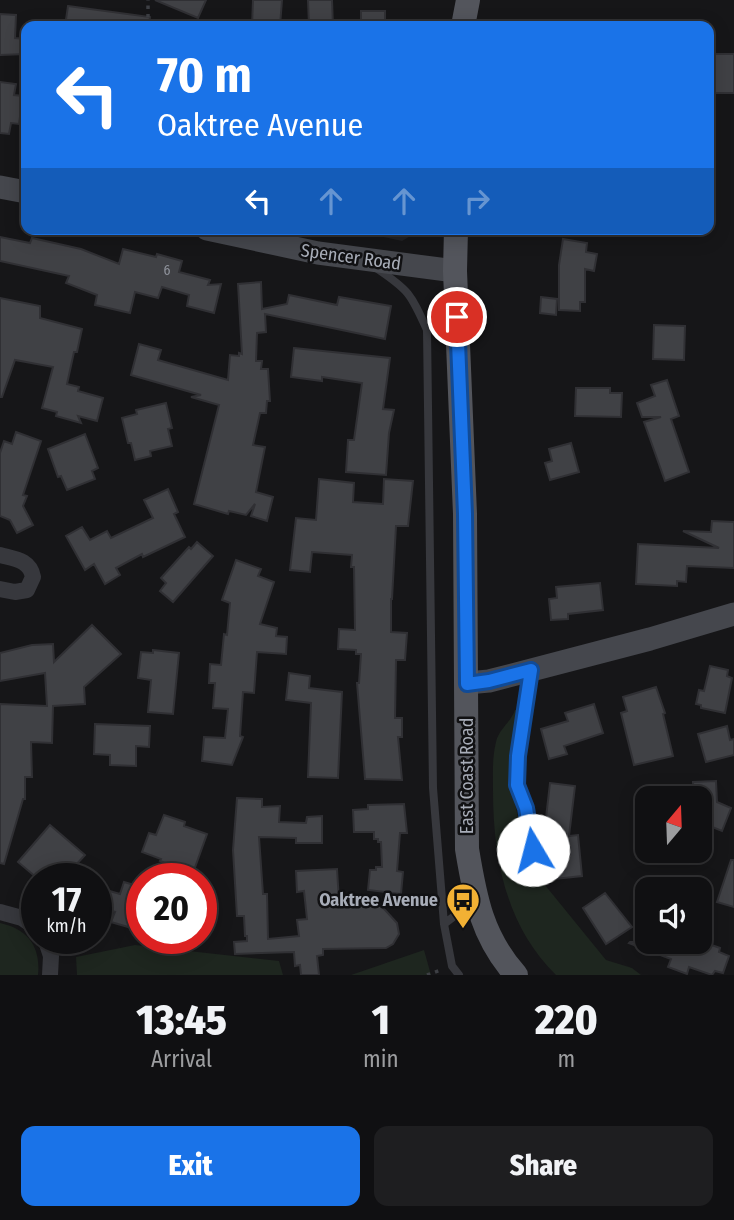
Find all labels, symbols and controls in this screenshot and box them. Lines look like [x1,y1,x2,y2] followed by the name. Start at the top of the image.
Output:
[157,46,252,105] text: 70 m
[42,49,133,140] icon: left
[157,106,363,144] text: Oaktree Avenue
[239,182,277,220] icon: left
[312,182,350,220] icon: ahead
[385,182,423,220] icon: ahead
[458,182,496,220] icon: right
[299,239,403,275] street label: Spencer Road
[164,262,171,279] house number: 6
[427,287,487,347] pin
[438,298,476,336] icon: arrive
[456,718,478,834] street label: East Coast Road
[635,786,712,863] north arrow
[635,786,712,954] map controls
[496,813,570,887] position arrow
[126,863,217,954] speed limit sign: 20
[635,877,712,954] button: sound
[52,878,81,920] text: 17
[444,881,482,930] bus stop icon: Oaktree Avenue
[319,889,438,911] place label: Oaktree Avenue
[46,915,87,937] text: km/h
[136,995,227,1045] text: 13:45
[372,995,390,1045] text: 1
[535,995,598,1045] text: 220
[151,1045,212,1073] text: Arrival
[363,1045,399,1073] text: min
[557,1045,575,1073] text: m
[21,1126,360,1206] button: Exit
[374,1126,713,1206] button: Share

